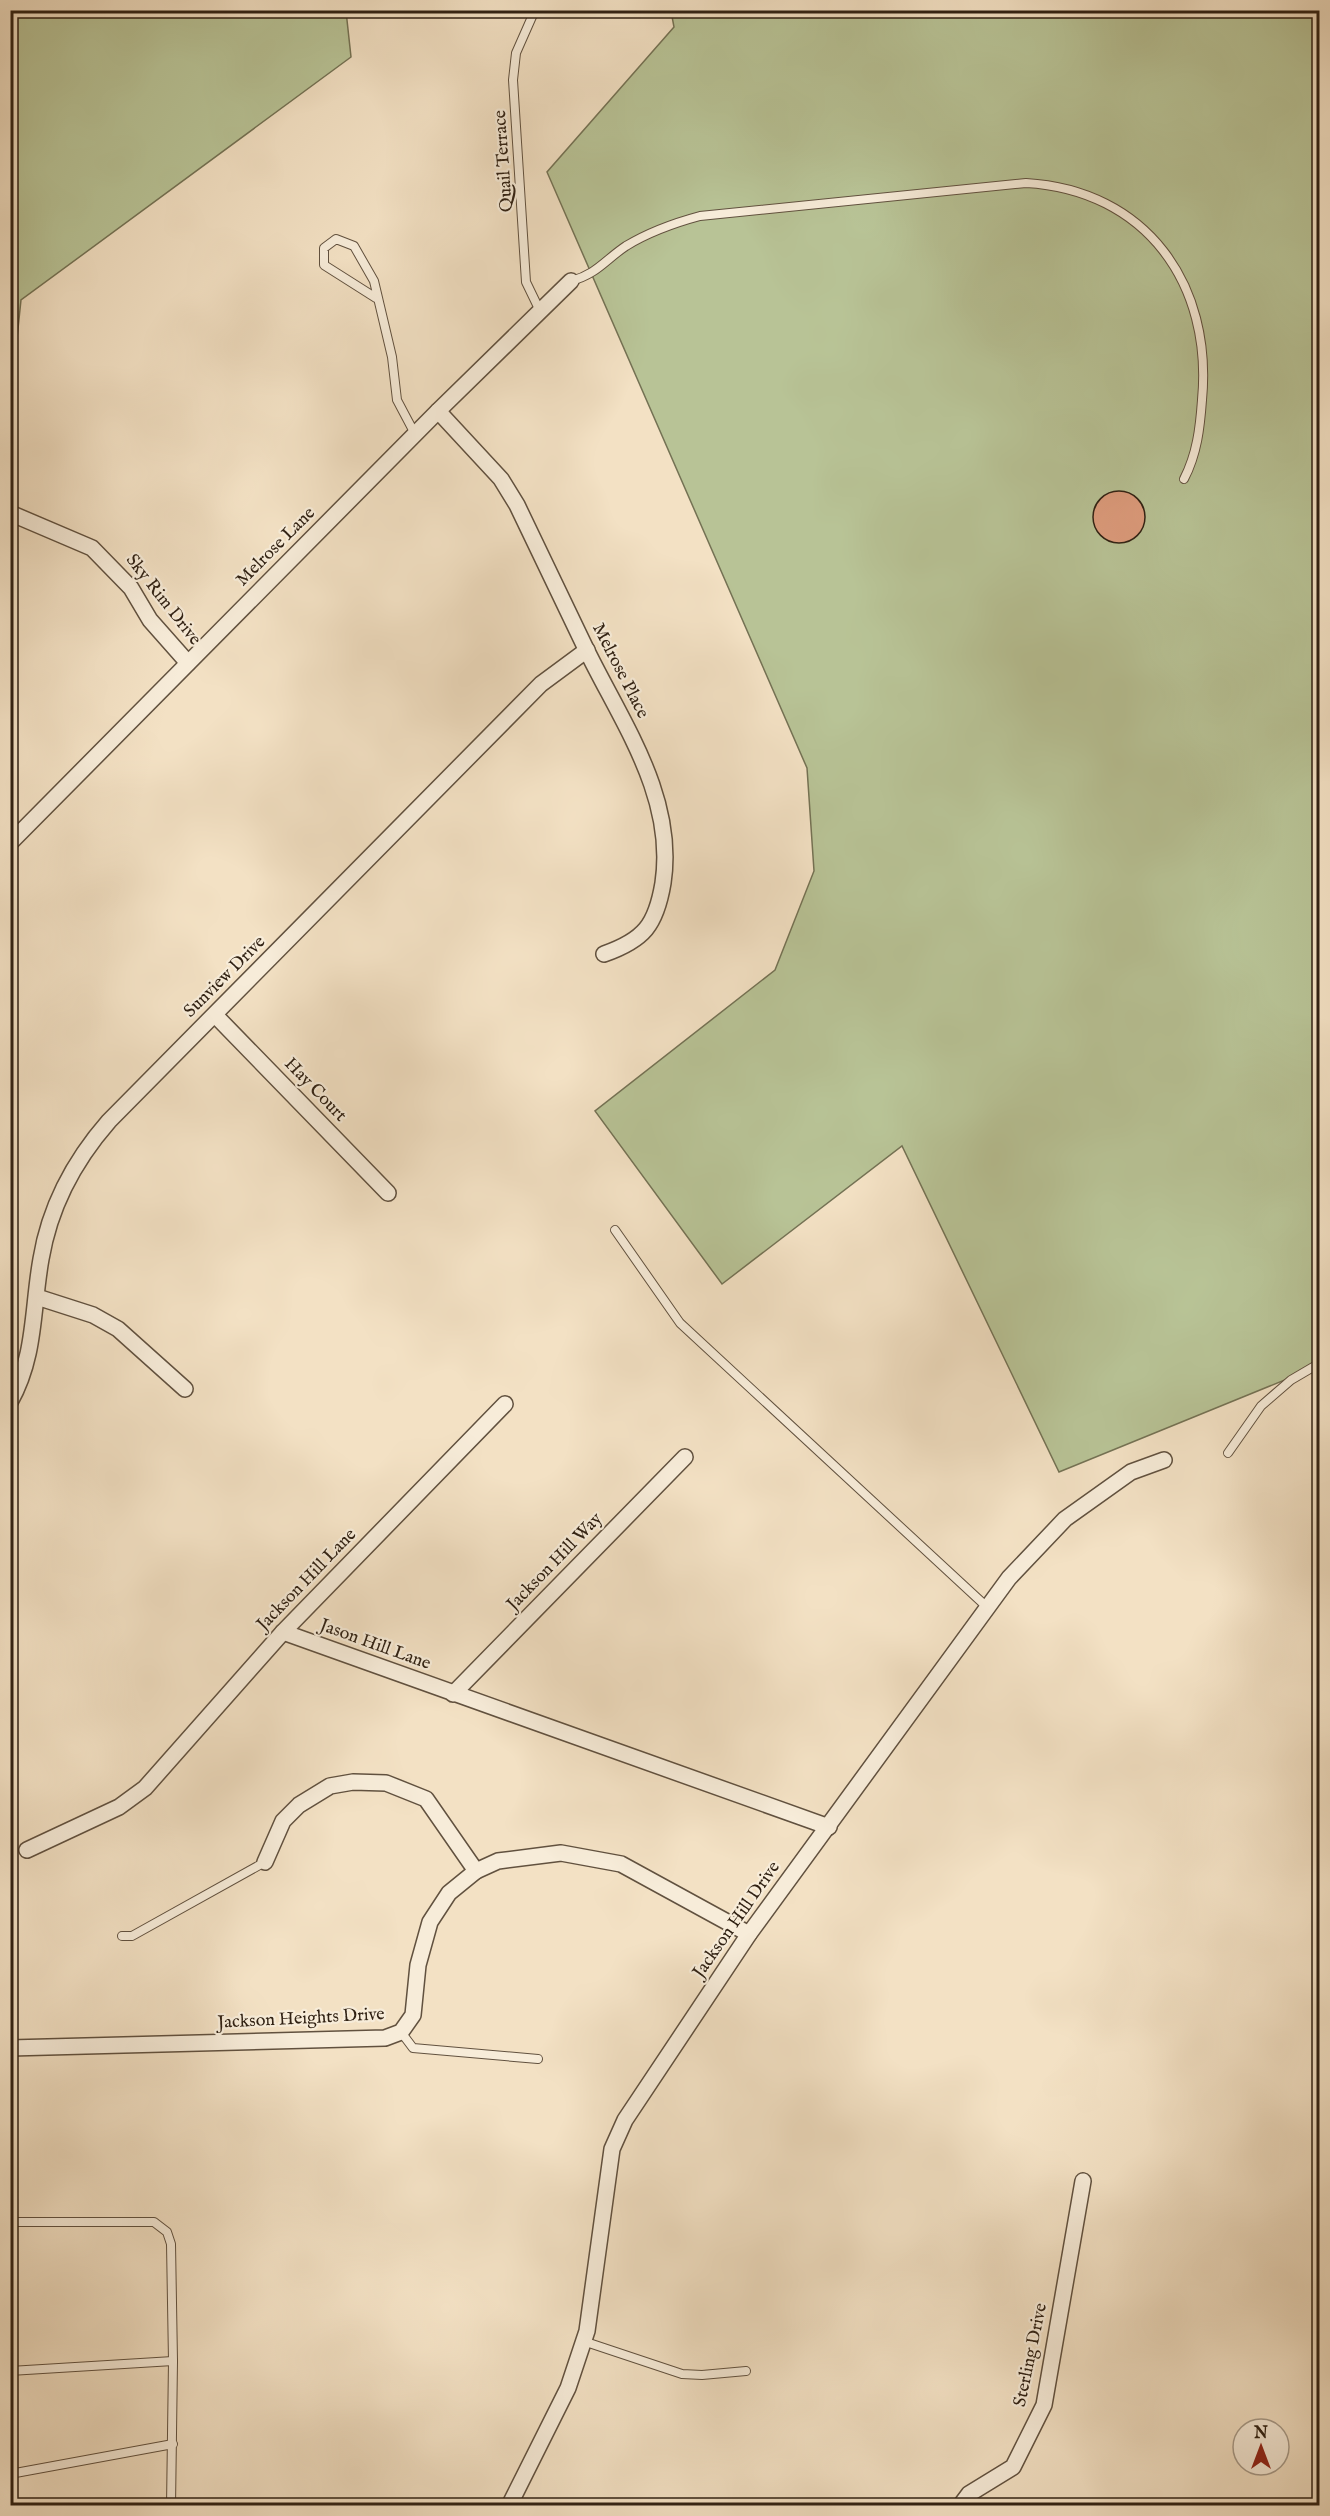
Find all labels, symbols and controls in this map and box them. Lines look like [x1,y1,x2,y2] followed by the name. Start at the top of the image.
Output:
[489,109,519,213] street label: Quail Terrace
[231,502,321,592] street label: Melrose Lane
[120,550,206,650] street label: Sky Rim Drive
[586,619,654,723] street label: Melrose Place
[179,931,271,1023] street label: Sunview Drive
[279,1053,351,1127] street label: Hay Court
[501,1508,608,1617] street label: Jackson Hill Way
[251,1524,362,1638] street label: Jackson Hill Lane
[314,1614,434,1676] street label: Jason Hill Lane
[687,1857,786,1985] street label: Jackson Hill Drive
[215,2003,385,2035] street label: Jackson Heights Drive
[1009,2301,1053,2409] street label: Sterling Drive
[1231,2417,1291,2477] north arrow
[1253,2424,1268,2444] text: N

